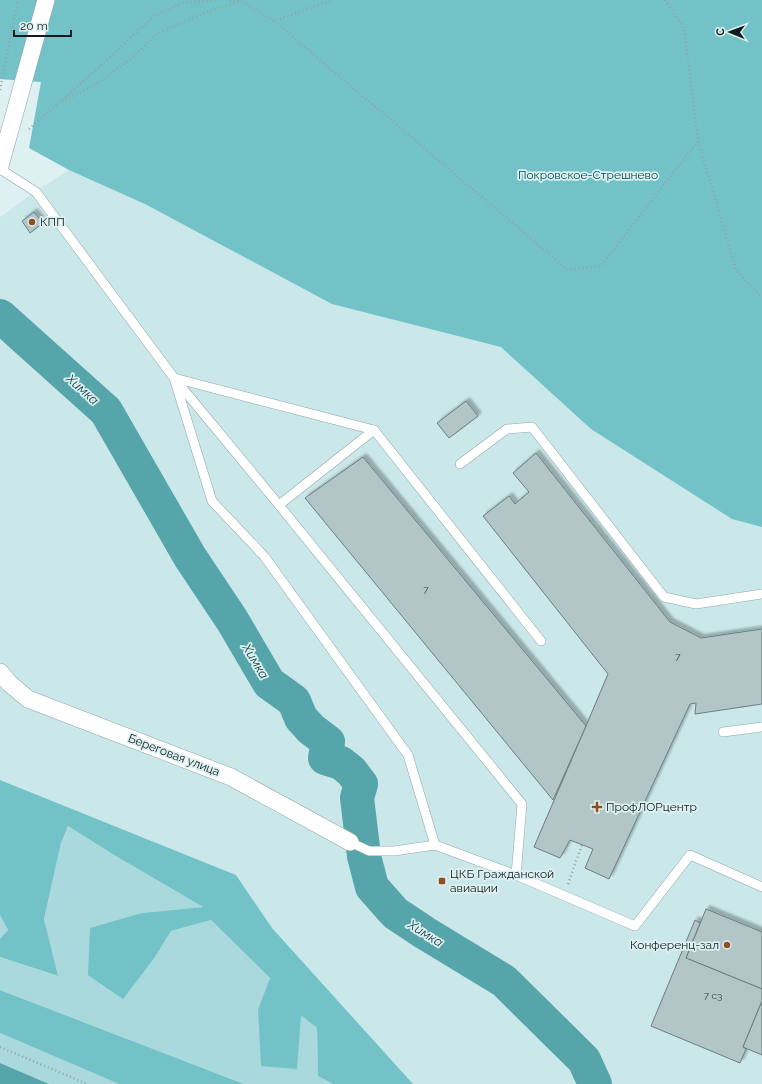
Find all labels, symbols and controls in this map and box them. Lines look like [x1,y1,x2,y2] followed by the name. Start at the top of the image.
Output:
[14,12,71,38] scale bar
[710,12,750,52] north arrow
[20,19,48,33] text: 20 m
[714,27,727,36] text: С
[518,168,658,182] park label: Покровское-Стрешнево
[40,215,65,229] place label: КПП
[27,217,37,227] marker: КПП
[63,370,102,408] water label: Химка
[423,584,429,595] house number: 7
[239,640,272,682] water label: Химка
[675,651,681,662] house number: 7
[126,731,222,779] street label: Береговая улица
[606,800,697,814] place label: ПрофЛОРцентр
[591,801,603,813] marker: ПрофЛОРцентр
[450,867,554,895] place label: ЦКБ Гражданской авиации
[437,876,447,886] marker: ЦКБ Гражданской авиации
[405,916,446,950] water label: Химка
[630,938,719,952] place label: Конференц-зал
[722,940,732,950] marker: Конференц-зал
[704,990,722,1001] house number: 7 с3

